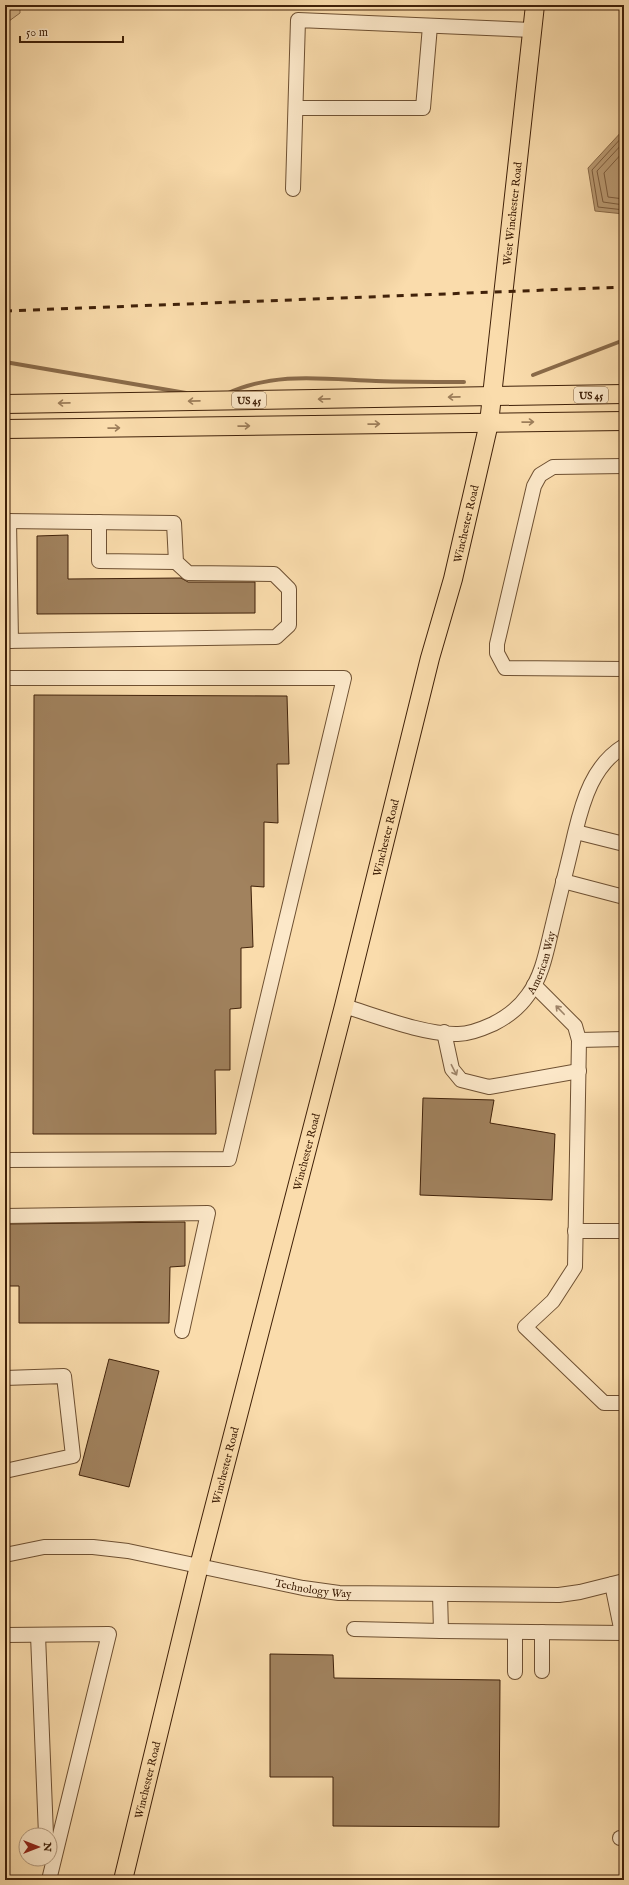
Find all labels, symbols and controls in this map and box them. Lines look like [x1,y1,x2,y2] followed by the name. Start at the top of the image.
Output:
[20,18,123,44] scale bar
[26,25,48,40] text: 50 m
[500,161,526,266] street label: West Winchester Road
[574,387,608,403] road number: US 45
[232,392,266,408] road number: US 45
[448,393,461,401] one-way arrow
[318,395,331,403] one-way arrow
[188,397,201,405] one-way arrow
[58,399,71,407] one-way arrow
[521,418,534,426] one-way arrow
[367,420,380,428] one-way arrow
[237,422,250,430] one-way arrow
[107,424,120,432] one-way arrow
[451,484,482,564] street label: Winchester Road
[370,798,403,878] street label: Winchester Road
[524,929,559,998] street label: American Way
[555,1005,565,1015] one-way arrow
[451,1064,458,1076] one-way arrow
[291,1112,324,1192] street label: Winchester Road
[209,1426,243,1506] street label: Winchester Road
[273,1576,352,1601] street label: Technology Way
[132,1740,164,1820] street label: Winchester Road
[18,1827,58,1867] north arrow
[40,1841,54,1852] text: N

